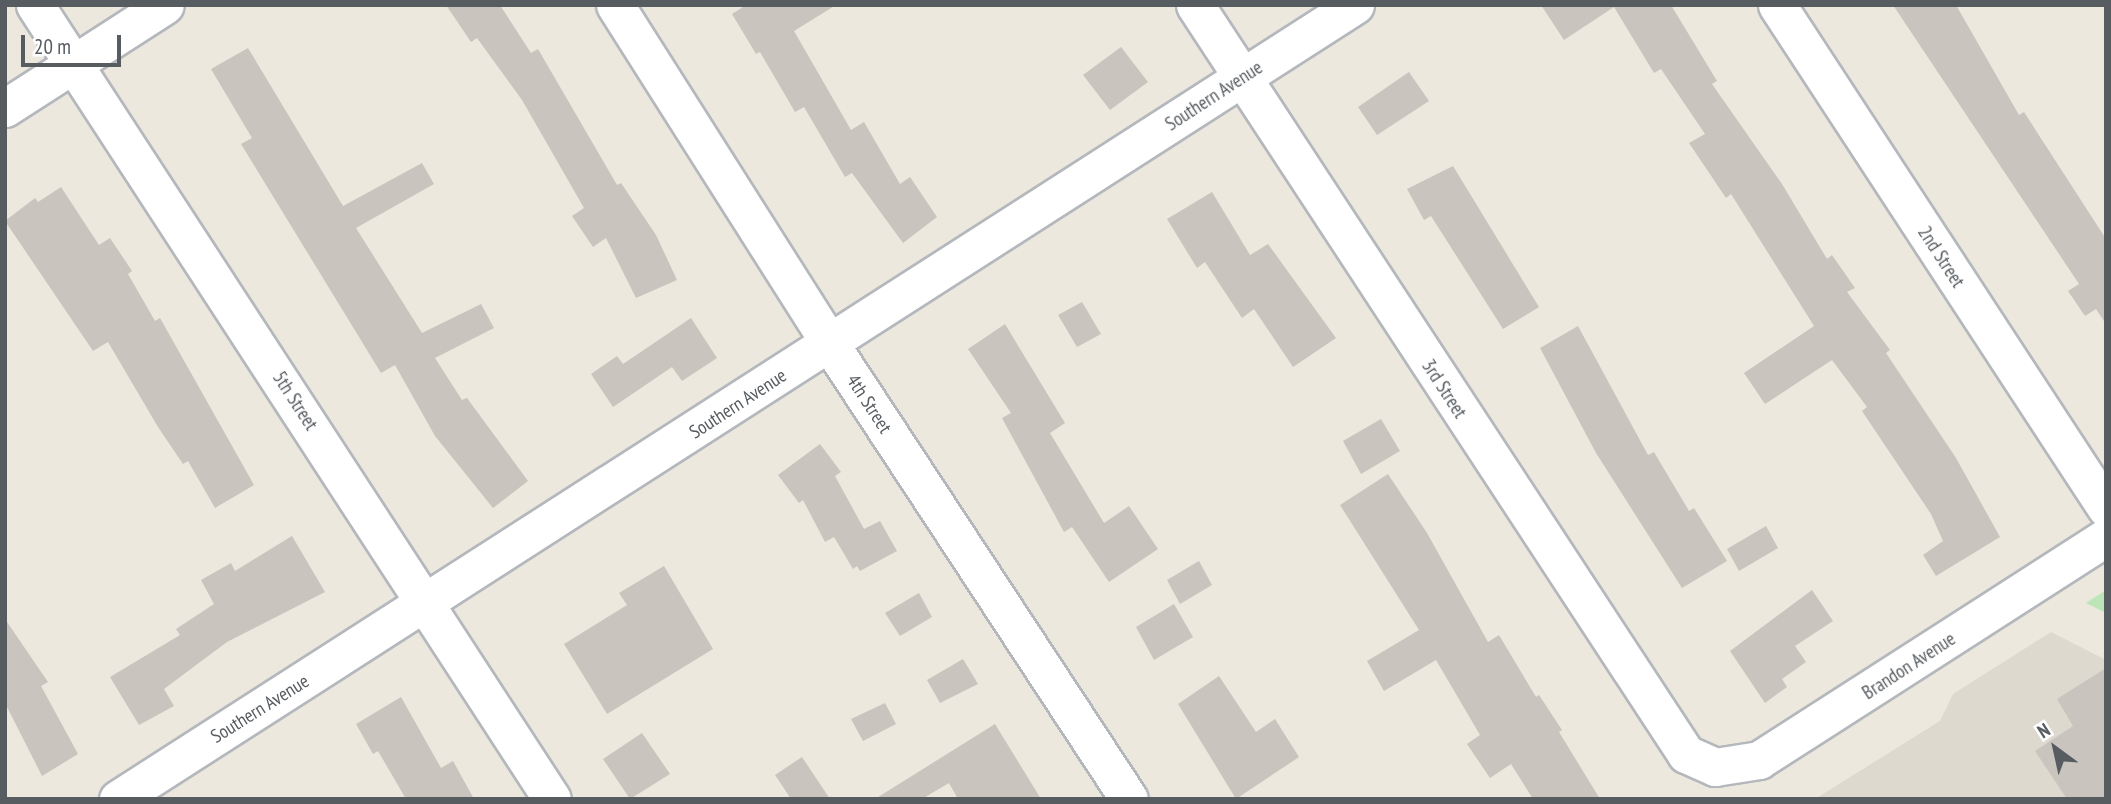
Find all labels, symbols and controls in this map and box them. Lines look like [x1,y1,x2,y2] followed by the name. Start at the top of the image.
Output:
[24,21,124,65] scale bar
[34,33,71,60] text: 20 m
[1161,56,1267,136] street label: Southern Avenue
[1913,222,1969,292] street label: 2nd Street
[1417,355,1471,423] street label: 3rd Street
[685,364,791,444] street label: Southern Avenue
[268,367,322,435] street label: 5th Street
[842,370,896,438] street label: 4th Street
[1858,627,1960,705] street label: Brandon Avenue
[207,670,313,748] street label: Southern Avenue
[2020,713,2090,783] north arrow
[2033,718,2054,743] text: N

